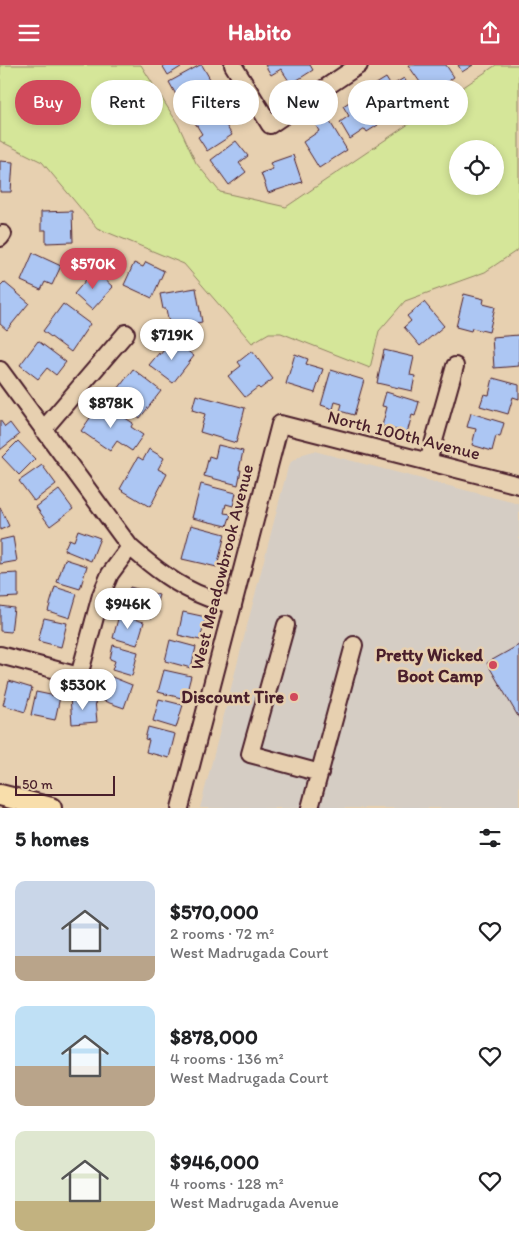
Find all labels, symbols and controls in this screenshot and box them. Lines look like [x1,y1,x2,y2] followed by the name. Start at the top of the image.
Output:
[15,19,43,47] icon: menu
[228,19,291,46] text: Habito
[476,19,504,47] icon: share
[15,80,81,125] chip: Buy
[91,80,163,125] chip: Rent
[173,80,259,125] chip: Filters
[269,80,338,125] chip: New
[348,80,468,125] chip: Apartment
[449,140,504,195] map controls
[449,140,504,195] button: locate
[58,247,128,290] pin: $570K
[71,254,115,273] text: $570K
[137,319,207,361] pin: $719K
[151,325,193,344] text: $719K
[76,387,146,429] pin: $878K
[89,393,133,412] text: $878K
[325,405,483,465] street label: North 100th Avenue
[186,462,258,672] street label: West Meadowbrook Avenue
[93,587,163,630] pin: $946K
[106,594,150,613] text: $946K
[376,644,483,687] place label: Pretty Wicked Boot Camp
[487,659,499,671] marker: Pretty Wicked Boot Camp
[48,669,118,711] pin: $530K
[60,675,106,694] text: $530K
[181,686,284,708] place label: Discount Tire
[288,691,300,703] marker: Discount Tire
[15,773,115,796] scale bar
[22,776,53,793] text: 50 m
[476,824,504,852] icon: filters
[15,826,89,851] text: 5 homes
[170,899,259,924] text: $570,000
[55,901,115,961] icon: home
[476,917,504,945] icon: heart
[170,924,274,943] text: 2 rooms · 72 m²
[170,943,328,962] text: West Madrugada Court
[170,1024,258,1049] text: $878,000
[55,1026,115,1086] icon: home
[476,1042,504,1070] icon: heart
[170,1049,284,1068] text: 4 rooms · 136 m²
[170,1068,328,1087] text: West Madrugada Court
[170,1149,259,1174] text: $946,000
[55,1151,115,1211] icon: home
[476,1167,504,1195] icon: heart
[170,1174,284,1193] text: 4 rooms · 128 m²
[170,1193,339,1212] text: West Madrugada Avenue

